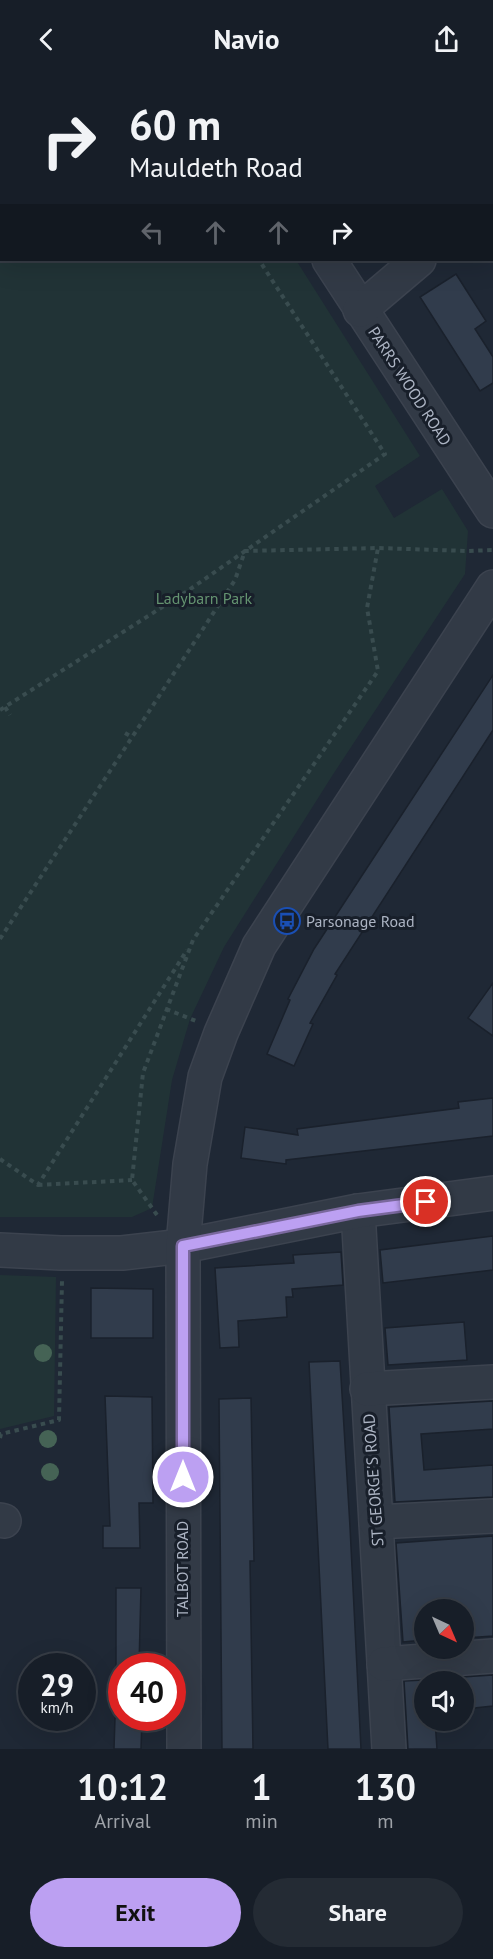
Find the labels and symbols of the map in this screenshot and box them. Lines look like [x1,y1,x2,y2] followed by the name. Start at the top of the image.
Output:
[364,323,456,449] street label: PARRS WOOD ROAD
[156,588,253,608] park label: Ladybarn Park
[272,906,302,936] bus stop icon: Parsonage Road
[306,911,415,931] place label: Parsonage Road
[400,1176,451,1227] pin
[358,1413,388,1547] street label: ST GEORGE'S ROAD
[151,1445,215,1509] position arrow
[172,1521,192,1617] street label: TALBOT ROAD
[414,1599,474,1659] north arrow
[108,1653,186,1731] speed limit sign: 40

